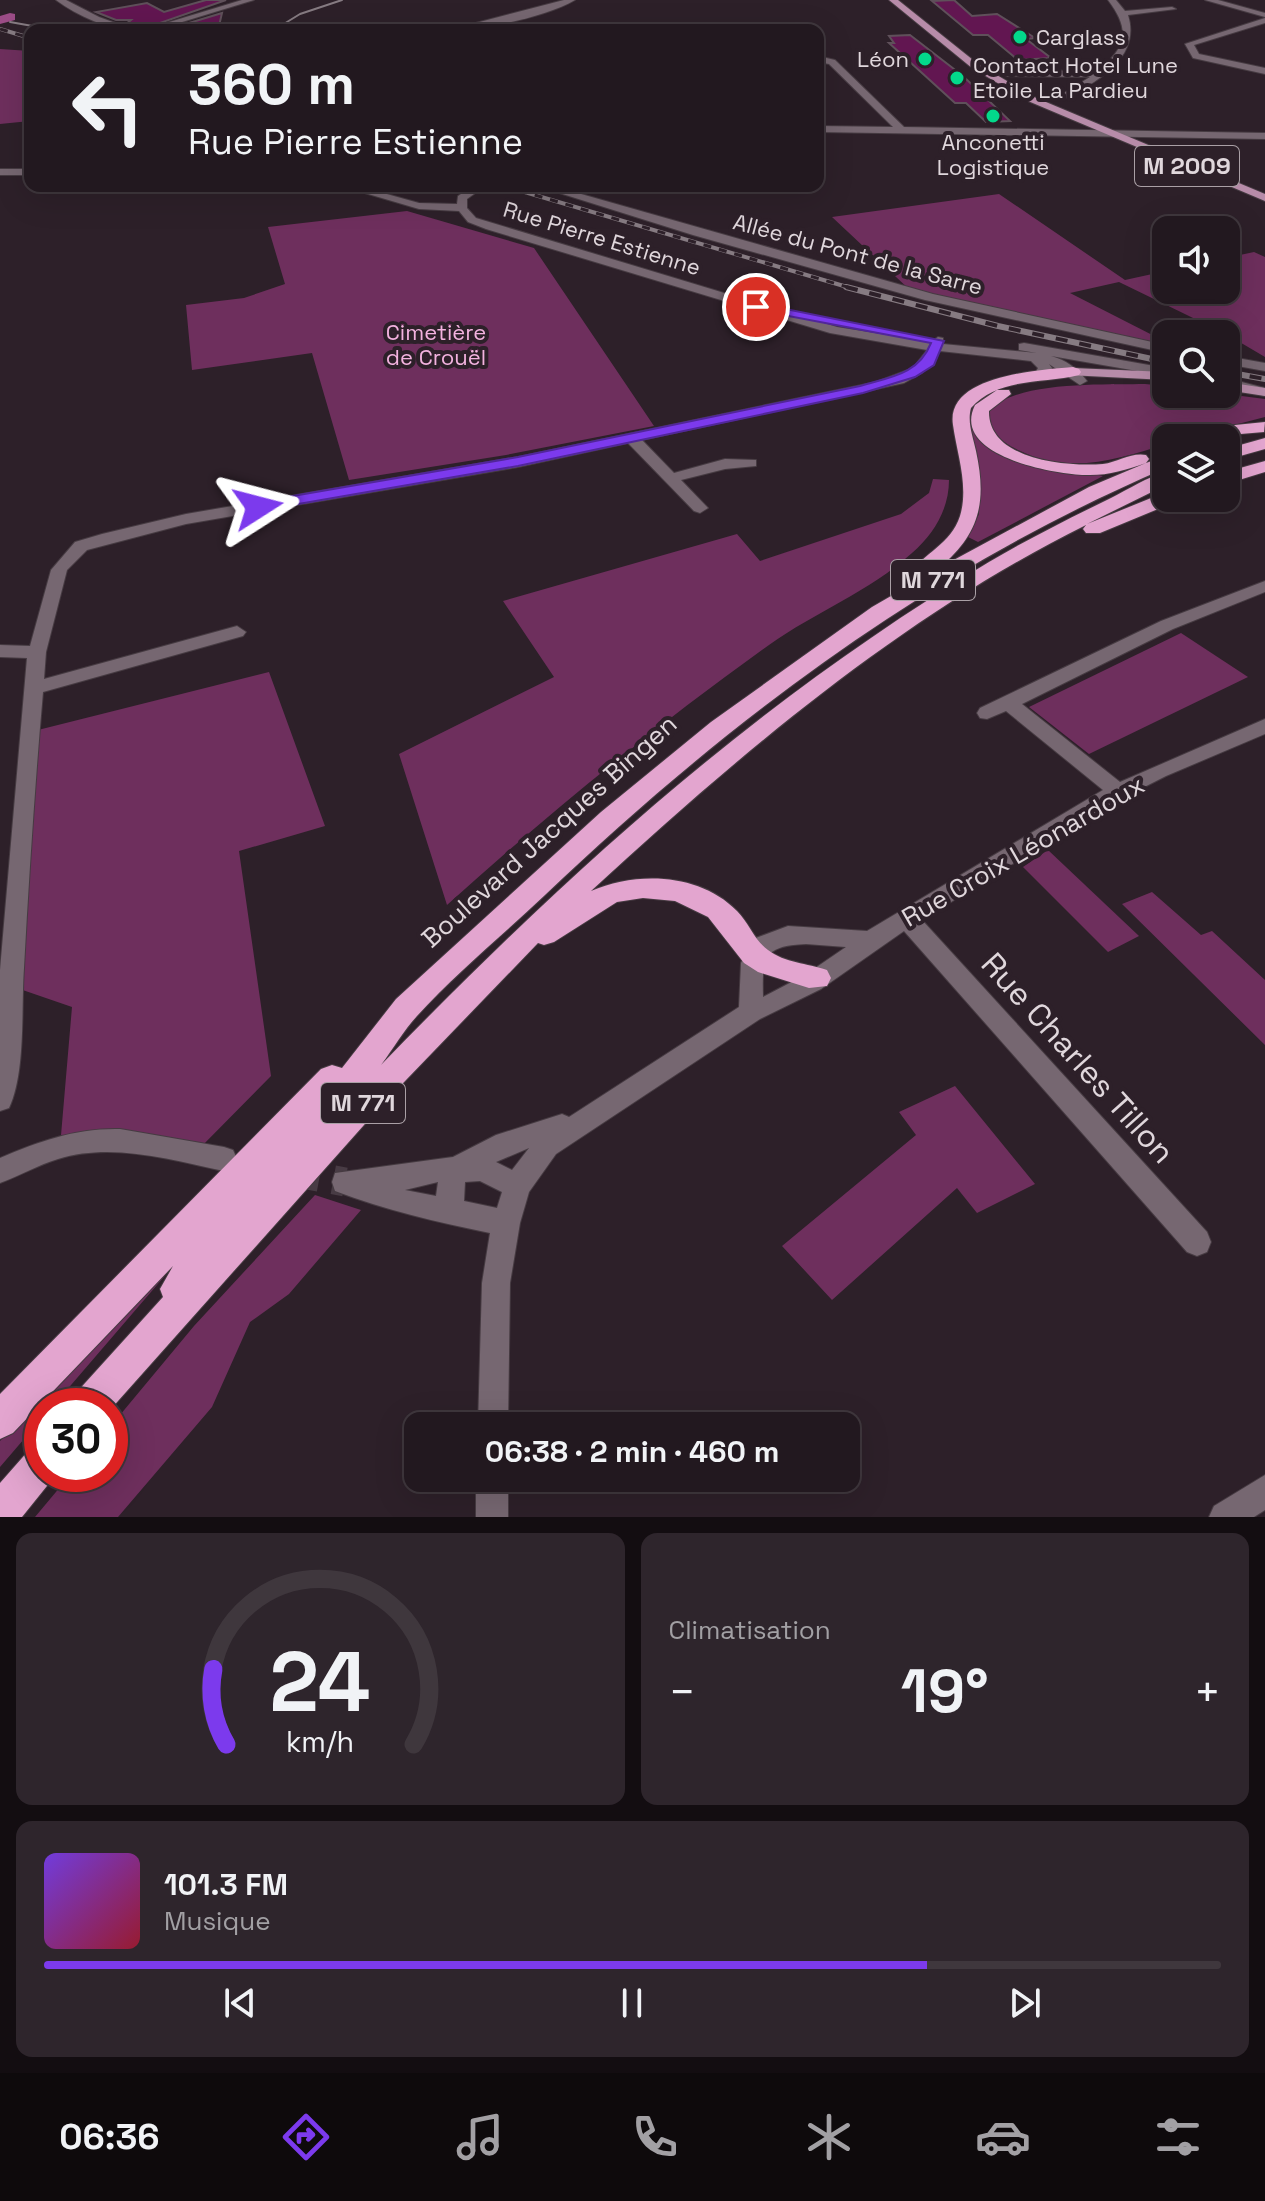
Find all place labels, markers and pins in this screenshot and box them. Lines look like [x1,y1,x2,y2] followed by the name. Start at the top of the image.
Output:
[1036,23,1126,51] place label: Carglass
[1011,28,1029,46] marker: Carglass
[857,45,909,73] place label: Léon
[916,50,934,68] marker: Léon
[973,51,1178,104] place label: Contact Hotel Lune Etoile La Pardieu
[948,69,966,87] marker: Contact Hotel Lune Etoile La Pardieu
[984,107,1002,125] marker: Anconetti Logistique
[937,128,1049,181] place label: Anconetti Logistique
[722,273,790,341] pin

